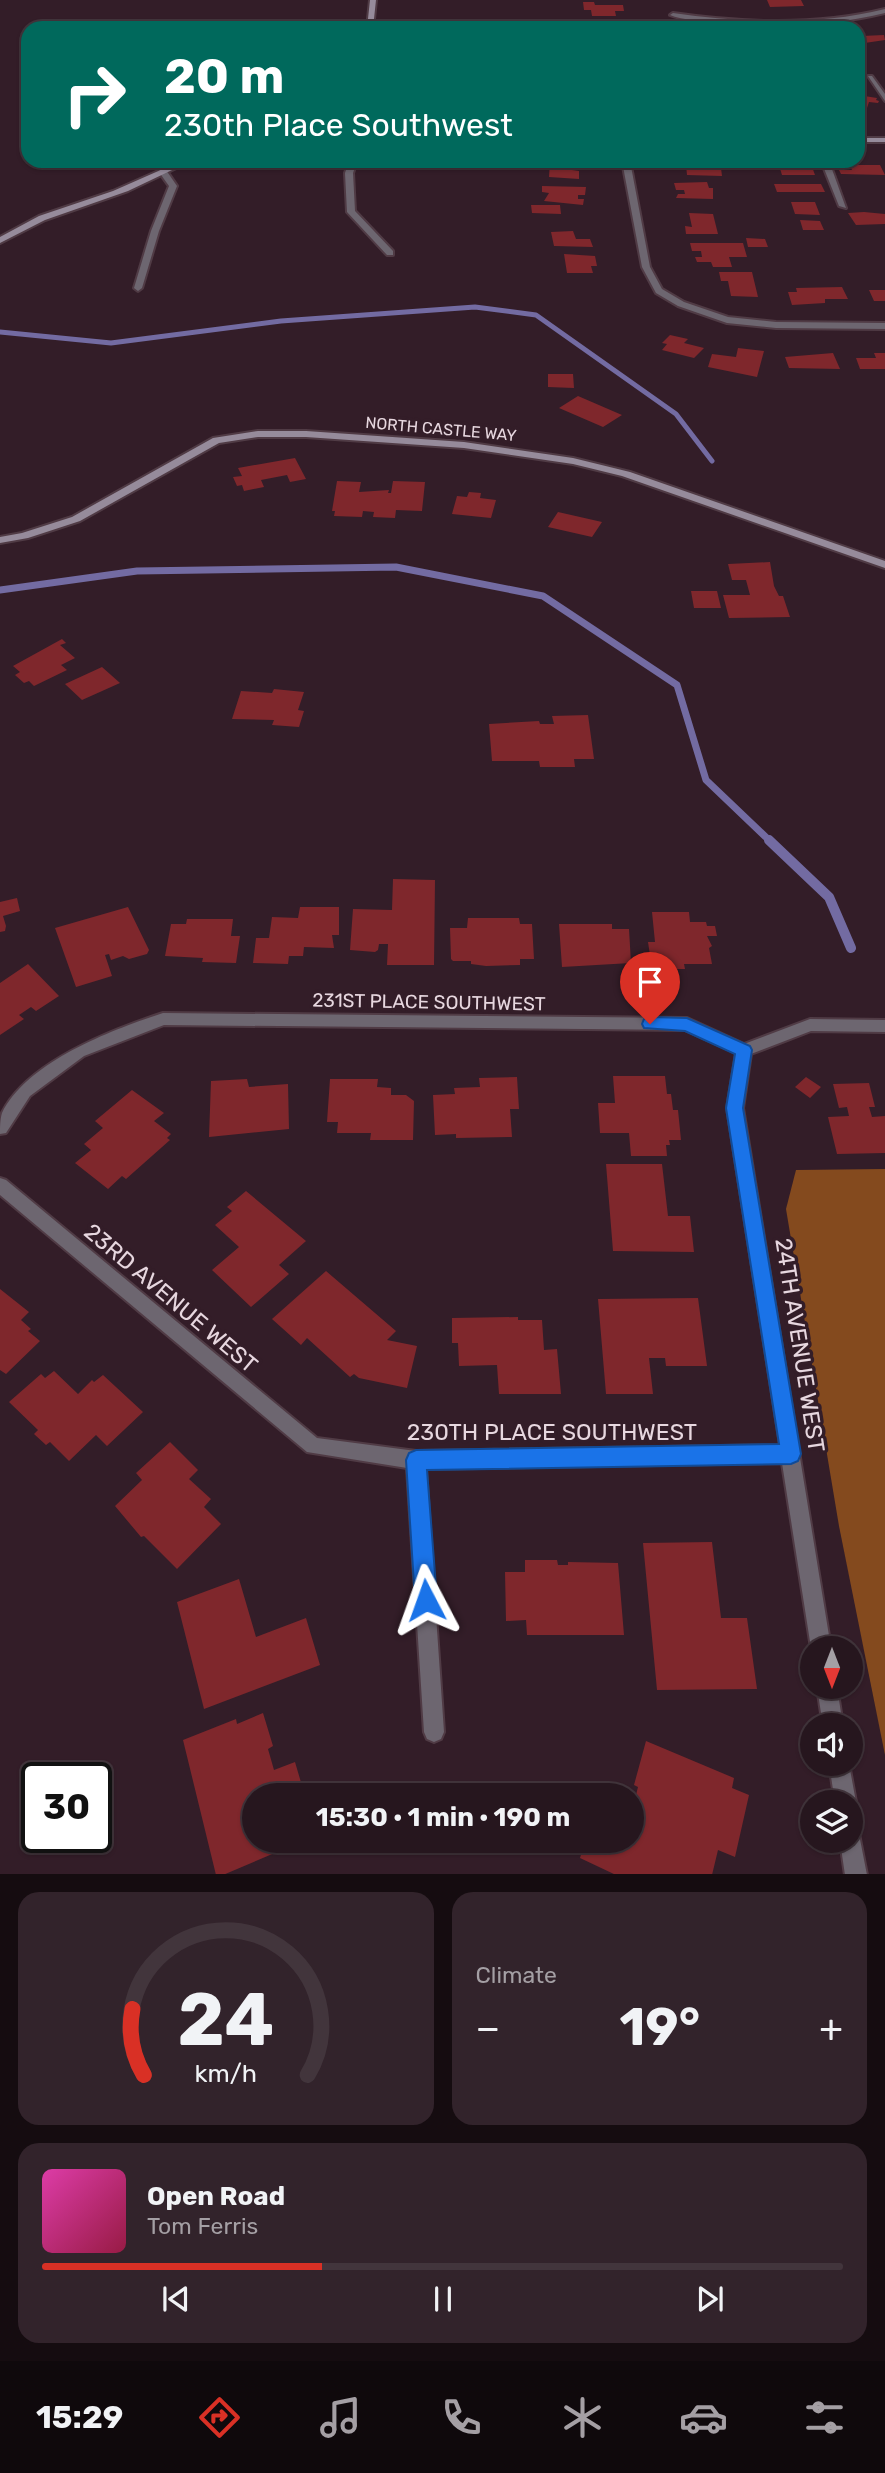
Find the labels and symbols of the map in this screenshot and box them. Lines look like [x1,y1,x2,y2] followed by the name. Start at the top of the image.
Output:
[365,413,517,445] street label: NORTH CASTLE WAY
[620,952,680,1024] pin
[312,988,546,1016] street label: 231ST PLACE SOUTHWEST
[79,1217,263,1379] street label: 23RD AVENUE WEST
[769,1236,831,1454] street label: 24TH AVENUE WEST
[407,1418,697,1446] street label: 230TH PLACE SOUTHWEST
[389,1563,463,1637] position arrow
[800,1636,863,1699] north arrow
[21,1762,112,1853] speed limit sign: 30

